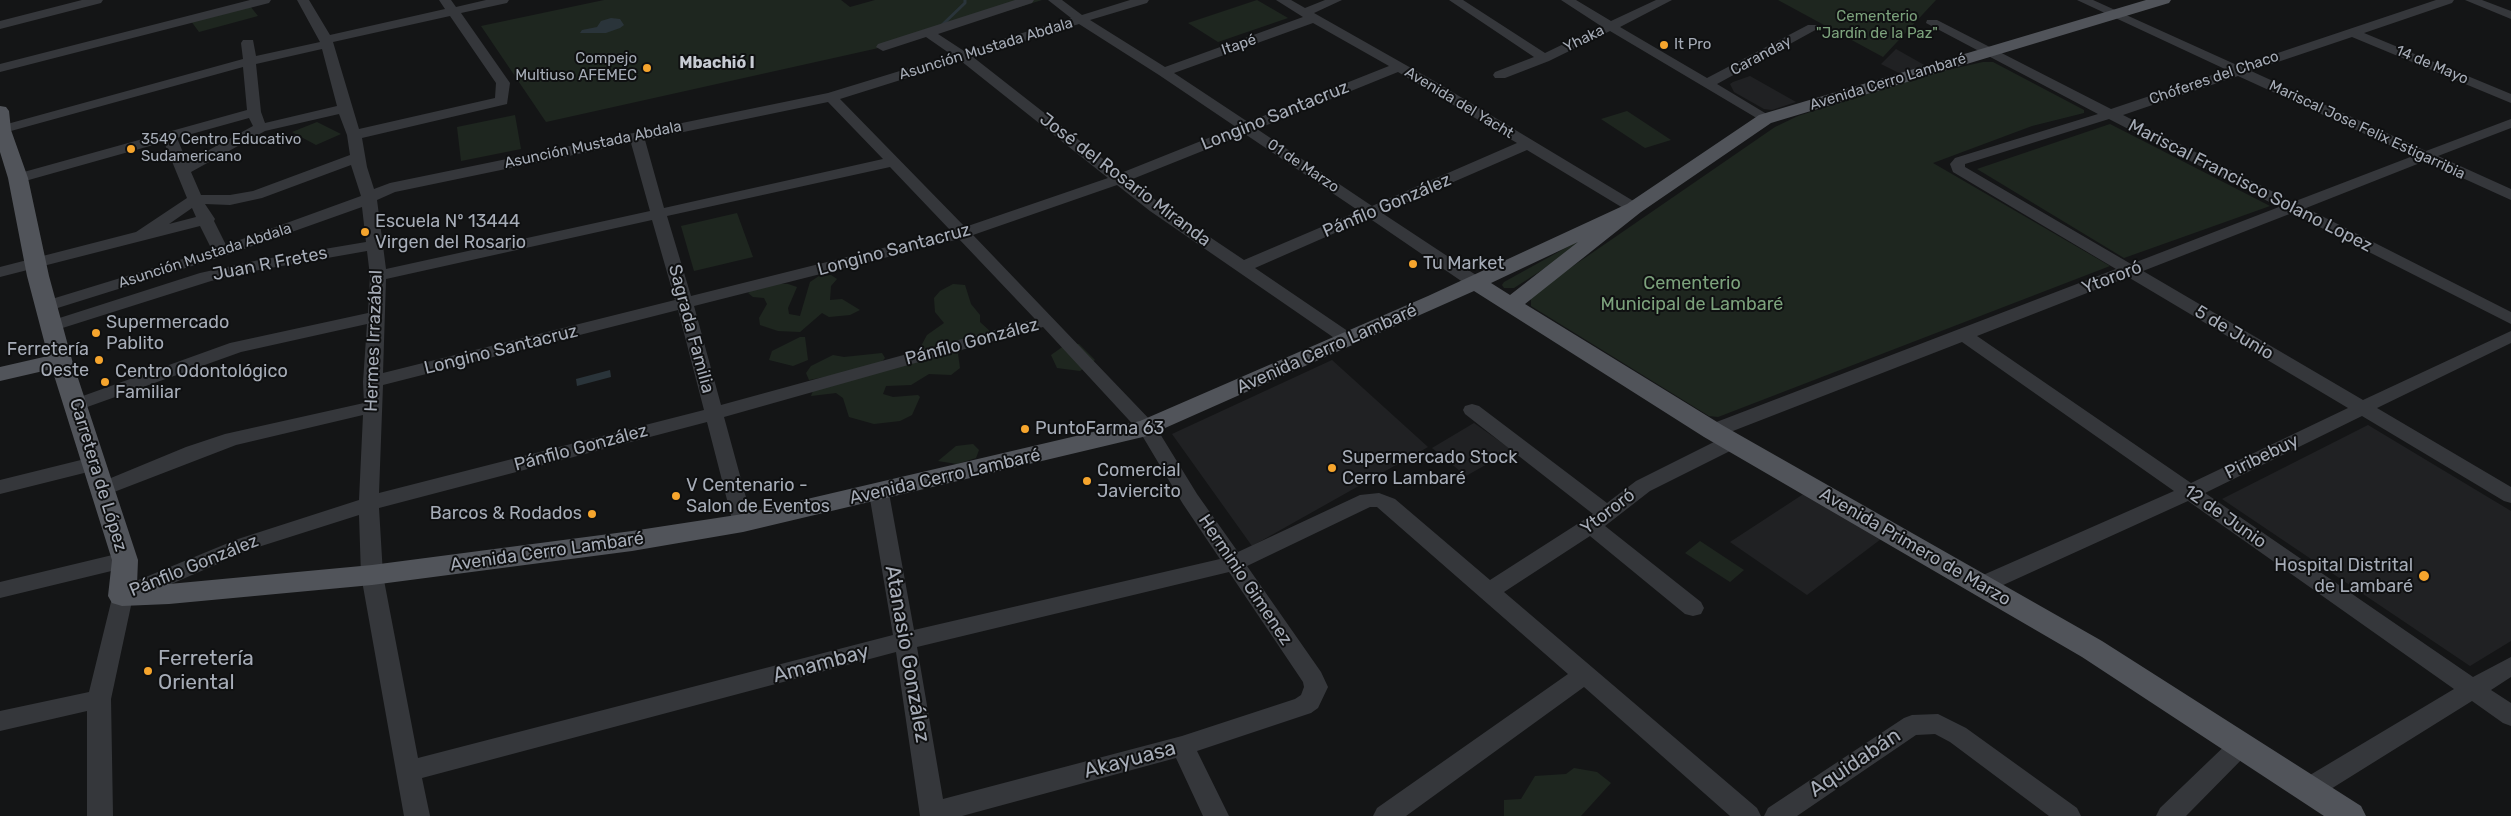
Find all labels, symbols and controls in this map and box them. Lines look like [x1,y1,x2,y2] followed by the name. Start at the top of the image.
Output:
[1816,8,1938,43] park label: Cementerio "Jardín de la Paz"
[897,14,1075,84] street label: Asunción Mustada Abdala
[1561,22,1607,56] street label: Yhaka
[1219,31,1259,59] street label: Itapé
[1727,32,1795,80] street label: Caranday
[1674,36,1711,54] place label: It Pro
[1658,39,1670,51] marker: It Pro
[2393,42,2471,88] street label: 14 de Mayo
[2147,47,2281,109] street label: Chóferes del Chaco
[515,50,637,85] place label: Compejo Multiuso AFEMEC
[1808,50,1968,114] street label: Avenida Cerro Lambaré
[679,53,755,73] district label: Mbachió I
[641,62,653,74] marker: Compejo Multiuso AFEMEC
[1401,63,1517,143] street label: Avenida del Yacht
[1198,76,1352,156] street label: Longino Santacruz
[2266,77,2468,183] street label: Mariscal Jose Felix Estigarribia
[1035,109,1215,251] street label: José del Rosario Miranda
[2124,115,2376,257] street label: Mariscal Francisco Solano Lopez
[503,117,683,173] street label: Asunción Mustada Abdala
[141,131,301,166] place label: 3549 Centro Educativo Sudamericano
[1264,135,1342,197] street label: 01 de Marzo
[125,143,137,155] marker: 3549 Centro Educativo Sudamericano
[1320,169,1454,243] street label: Pánfilo González
[375,211,526,253] place label: Escuela Nº 13444 Virgen del Rosario
[815,219,973,281] street label: Longino Santacruz
[116,220,294,292] street label: Asunción Mustada Abdala
[359,226,371,238] marker: Escuela Nº 13444 Virgen del Rosario
[211,242,329,286] street label: Juan R Fretes
[1423,253,1504,275] place label: Tu Market
[2079,257,2145,299] street label: Ytororó
[1407,258,1419,270] marker: Tu Market
[663,262,719,396] street label: Sagrada Familia
[361,270,387,412] street label: Hermes Irrazábal
[1601,273,1783,316] park label: Cementerio Municipal de Lambaré
[1233,299,1421,399] street label: Avenida Cerro Lambaré
[2191,301,2277,365] street label: 5 de Junio
[106,312,229,354] place label: Supermercado Pablito
[903,314,1041,370] street label: Pánfilo González
[422,320,580,380] street label: Longino Santacruz
[90,327,102,339] marker: Supermercado Pablito
[7,339,89,382] place label: Ferretería Oeste
[93,354,105,366] marker: Ferretería Oeste
[115,361,288,404] place label: Centro Odontológico Familiar
[99,376,111,388] marker: Centro Odontológico Familiar
[64,396,132,554] street label: Carretera de López
[1035,418,1164,440] place label: PuntoFarma 63
[512,420,650,476] street label: Pánfilo González
[1019,423,1031,435] marker: PuntoFarma 63
[2222,430,2302,484] street label: Piribebuy
[847,445,1043,509] street label: Avenida Cerro Lambaré
[1342,447,1518,489] place label: Supermercado Stock Cerro Lambaré
[1097,460,1181,502] place label: Comercial Javiercito
[1326,462,1338,474] marker: Supermercado Stock Cerro Lambaré
[686,475,830,518] place label: V Centenario - Salon de Eventos
[1081,475,1093,487] marker: Comercial Javiercito
[2180,481,2270,553] street label: 12 de Junio
[1815,483,2015,611] street label: Avenida Primero de Marzo
[1577,485,1639,539] street label: Ytororó
[670,490,682,502] marker: V Centenario - Salon de Eventos
[430,503,582,525] place label: Barcos & Rodados
[586,508,598,520] marker: Barcos & Rodados
[1193,511,1297,649] street label: Herminio Gimenez
[449,528,645,576] street label: Avenida Cerro Lambaré
[126,530,262,602] street label: Pánfilo González
[2274,555,2413,598] place label: Hospital Distrital de Lambaré
[879,563,935,745] street label: Atanasio González
[2417,569,2431,583] marker: Hospital Distrital de Lambaré
[770,639,872,689] street label: Amambay
[158,646,254,696] place label: Ferretería Oriental
[142,665,154,677] marker: Ferretería Oriental
[1804,723,1906,803] street label: Aquidabán
[1081,736,1179,784] street label: Akayuasa

